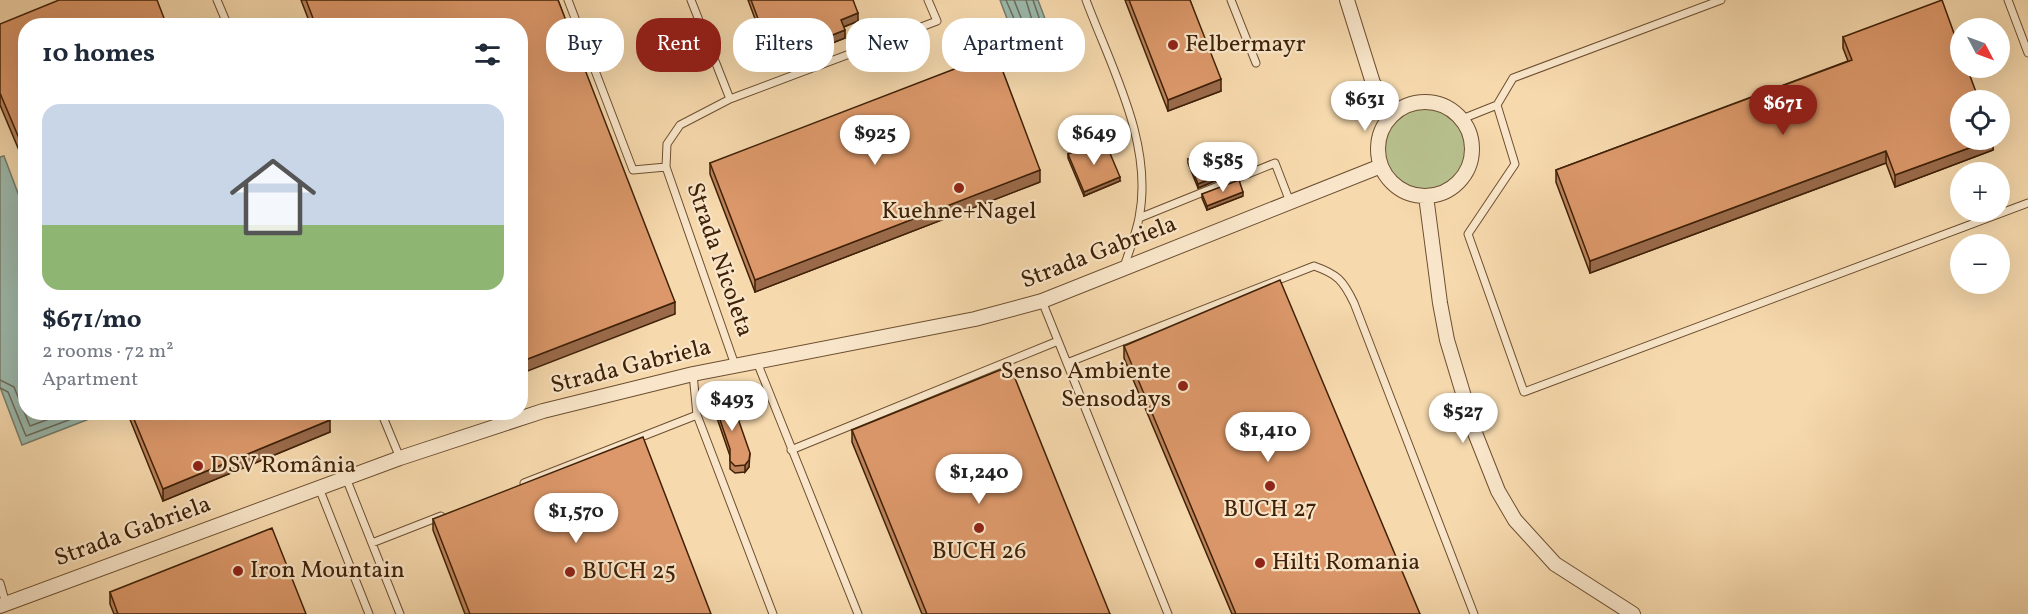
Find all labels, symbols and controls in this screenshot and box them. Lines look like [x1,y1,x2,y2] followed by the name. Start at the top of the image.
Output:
[546,18,624,72] chip: Buy
[636,18,721,72] chip: Rent
[733,18,834,72] chip: Filters
[846,18,930,72] chip: New
[942,18,1085,72] chip: Apartment
[1950,18,2010,78] north arrow
[1950,18,2010,294] map controls
[1185,28,1306,62] place label: Felbermayr
[42,36,155,72] text: 10 homes
[471,38,504,71] icon: filters
[1166,38,1180,52] marker: Felbermayr
[1329,81,1401,132] pin: $631
[1747,85,1819,136] pin: $671
[1345,86,1385,114] text: $631
[1763,90,1803,118] text: $671
[1950,90,2010,150] button: locate
[839,115,911,166] pin: $925
[1058,115,1130,166] pin: $649
[854,120,896,148] text: $925
[1072,120,1116,148] text: $649
[1187,142,1259,193] pin: $585
[219,143,327,251] icon: home
[1203,147,1243,175] text: $585
[1950,162,2010,222] button: +
[677,178,761,342] street label: Strada Nicoleta
[952,181,966,195] marker: Kuehne+Nagel
[882,195,1036,229] place label: Kuehne+Nagel
[1016,208,1182,298] street label: Strada Gabriela
[1950,234,2010,294] button: −
[42,302,142,338] text: $671/mo
[547,331,715,403] street label: Strada Gabriela
[42,338,174,366] text: 2 rooms · 72 m²
[1000,355,1171,417] place label: Senso Ambiente Sensodays
[42,366,138,394] text: Apartment
[1176,379,1190,393] marker: Senso Ambiente Sensodays
[696,381,768,432] pin: $493
[710,386,754,414] text: $493
[1427,393,1499,444] pin: $527
[1443,398,1483,426] text: $527
[1219,412,1317,463] pin: $1,410
[1239,417,1297,445] text: $1,410
[210,449,356,483] place label: DSV România
[930,454,1028,505] pin: $1,240
[191,459,205,473] marker: DSV România
[949,459,1009,487] text: $1,240
[1263,479,1277,493] marker: BUCH 27
[50,488,216,576] street label: Strada Gabriela
[527,493,625,544] pin: $1,570
[1223,493,1317,527] place label: BUCH 27
[548,498,604,526] text: $1,570
[972,521,986,535] marker: BUCH 26
[932,535,1026,569] place label: BUCH 26
[1272,546,1420,580] place label: Hilti Romania
[250,554,405,588] place label: Iron Mountain
[582,555,676,589] place label: BUCH 25
[1253,556,1267,570] marker: Hilti Romania
[231,564,245,578] marker: Iron Mountain
[563,565,577,579] marker: BUCH 25

